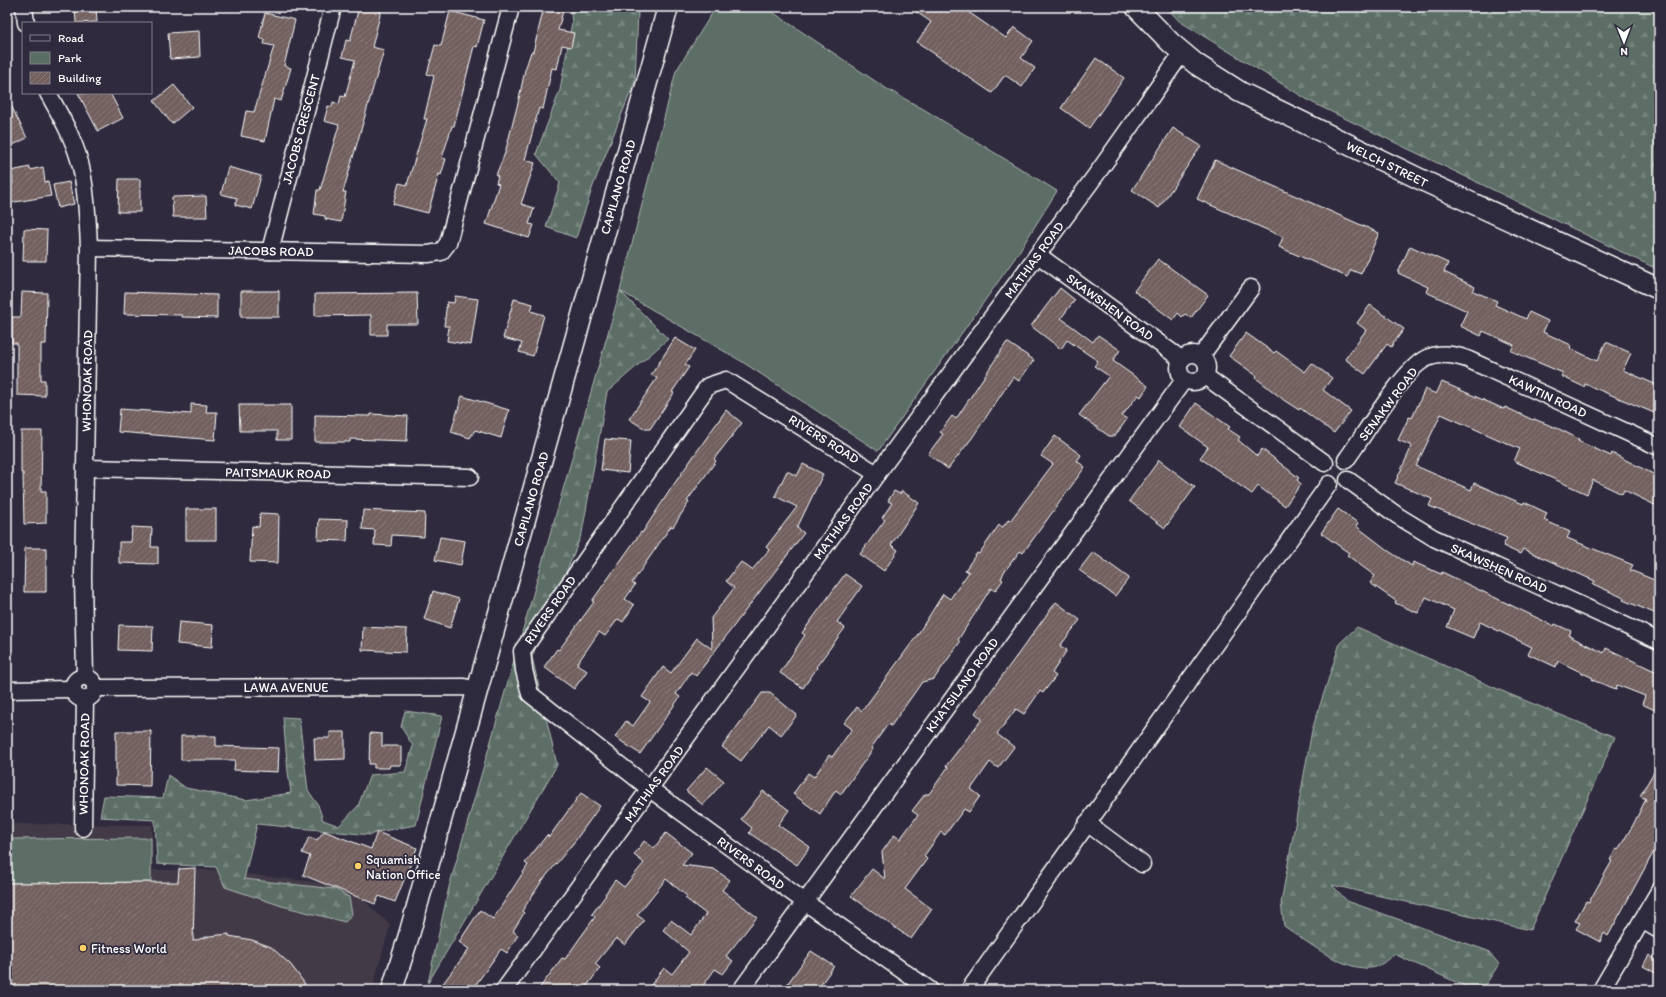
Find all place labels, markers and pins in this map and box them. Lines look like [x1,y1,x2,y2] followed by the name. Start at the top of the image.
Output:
[366,852,441,882] place label: Squamish Nation Office
[353,861,363,871] marker: Squamish Nation Office
[91,941,167,956] place label: Fitness World
[78,943,88,953] marker: Fitness World

